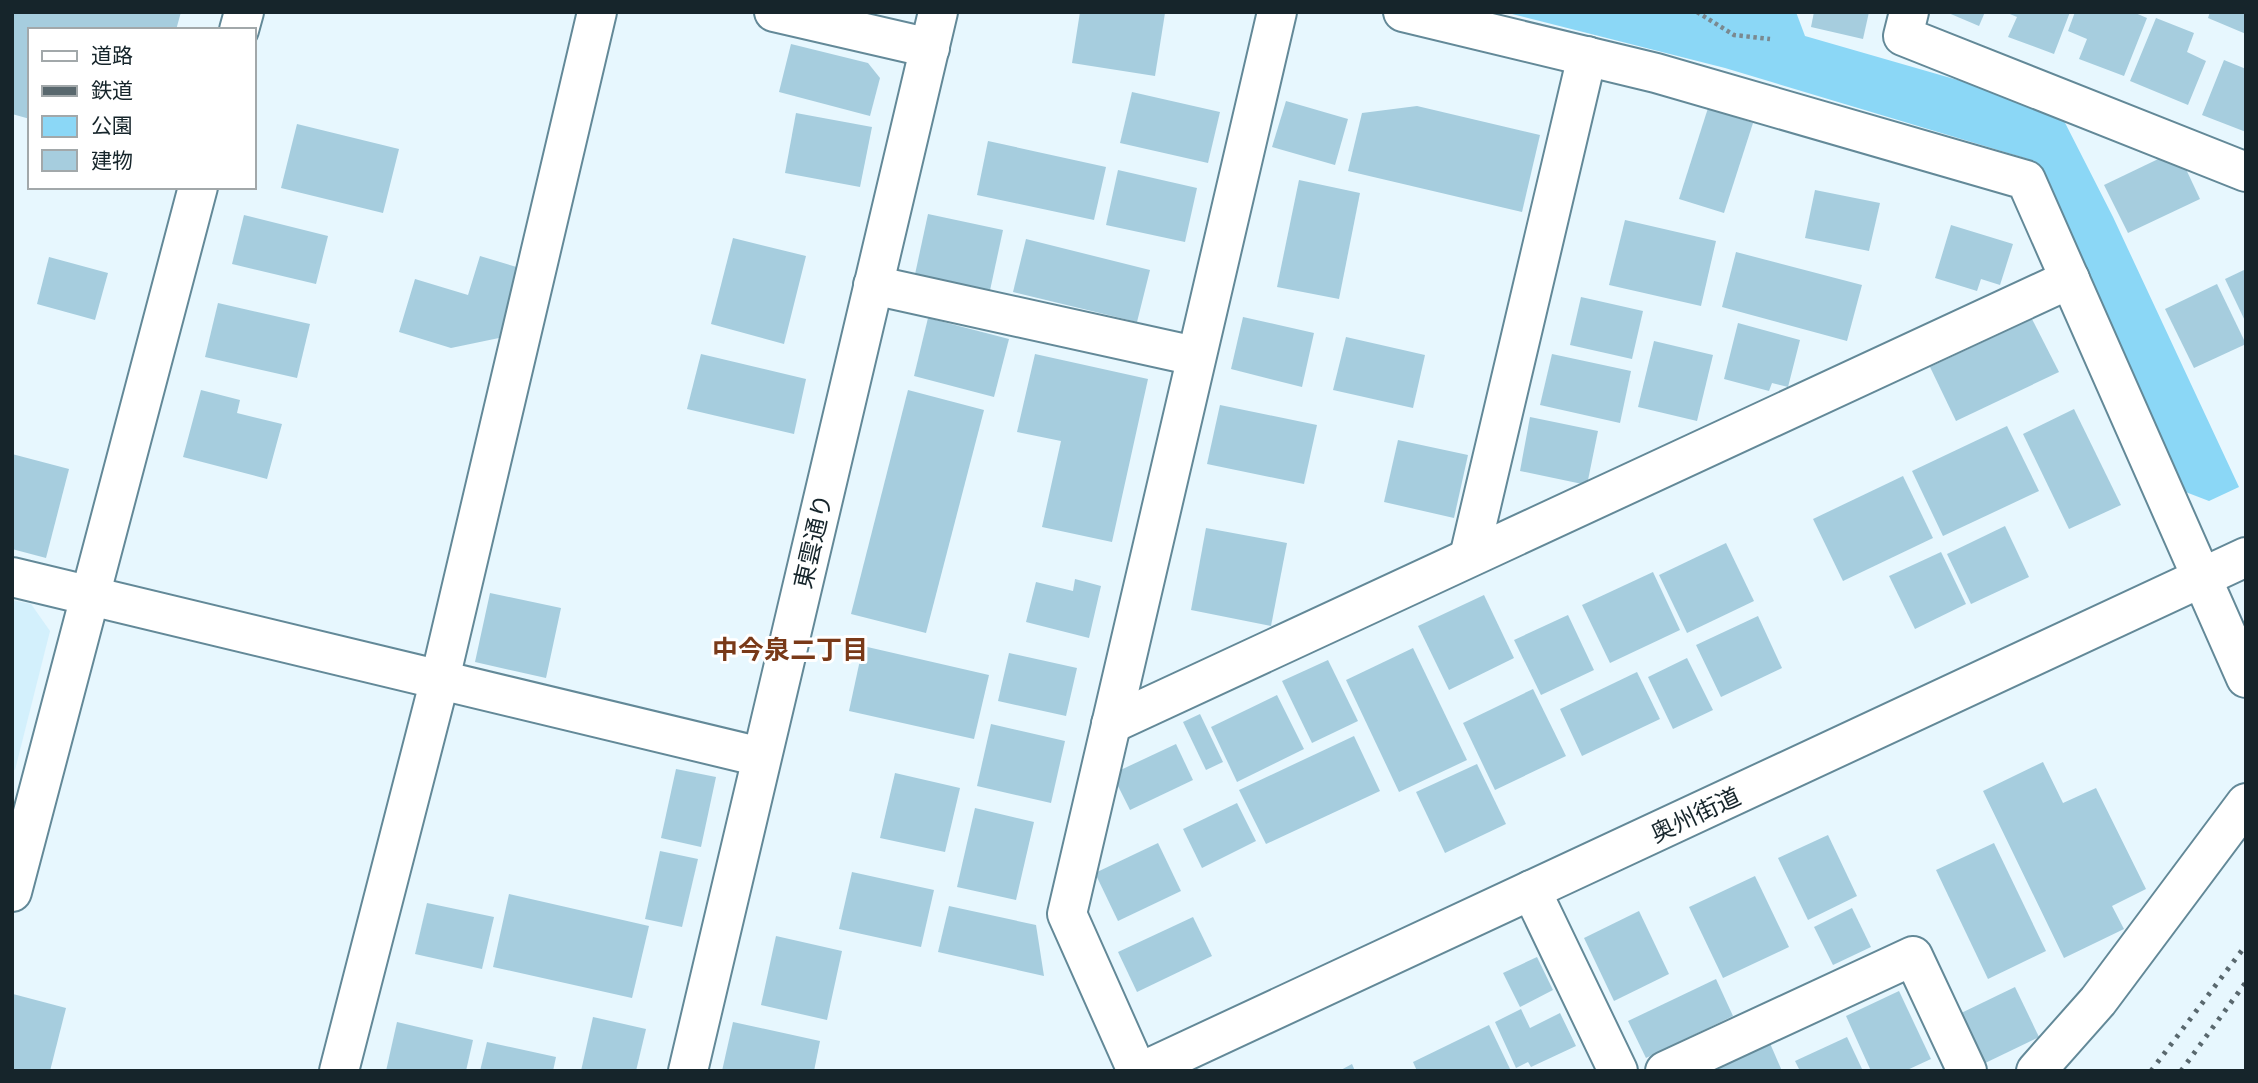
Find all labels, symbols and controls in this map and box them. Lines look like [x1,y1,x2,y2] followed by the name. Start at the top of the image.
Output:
[28,28,256,189] legend
[91,42,133,67] text: 道路
[91,77,133,102] text: 鉄道
[91,112,133,137] text: 公園
[91,147,133,172] text: 建物
[787,491,837,591] street label: 東雲通り
[712,633,868,665] district label: 中今泉二丁目
[1645,781,1745,847] street label: 奥州街道

